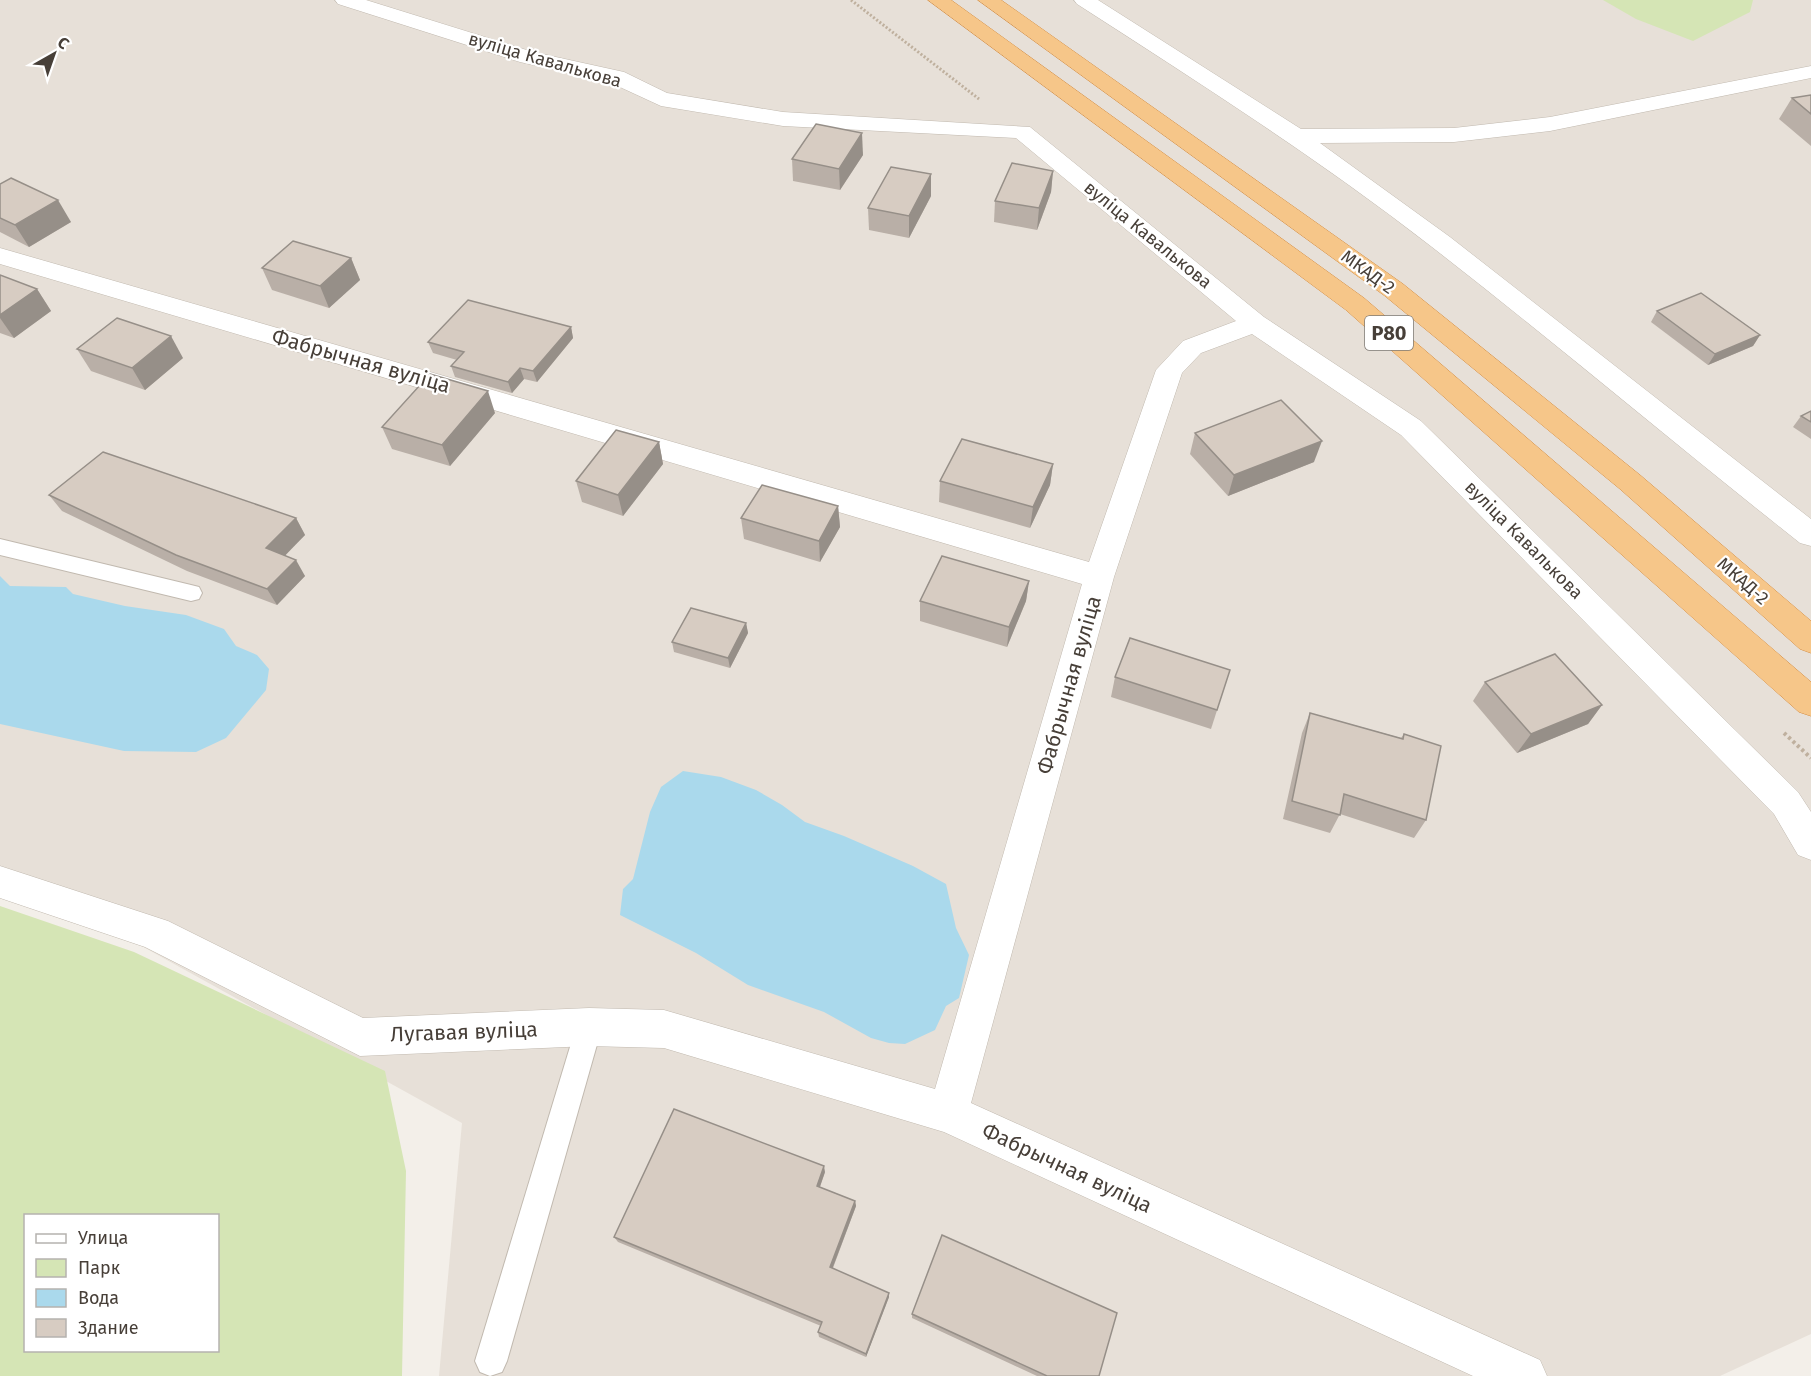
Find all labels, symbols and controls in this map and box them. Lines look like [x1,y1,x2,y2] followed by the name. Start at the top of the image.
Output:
[24,24,84,84] north arrow
[466,28,624,92] street label: вуліца Кавалькова
[54,33,74,54] text: С
[1080,177,1216,293] street label: вуліца Кавалькова
[1337,245,1399,299] street label: МКАД-2
[1365,316,1413,350] road number: Р80
[269,323,453,399] street label: Фабрычная вуліца
[1460,476,1588,604] street label: вуліца Кавалькова
[1713,553,1773,609] street label: МКАД-2
[1031,593,1107,777] street label: Фабрычная вуліца
[390,1016,538,1048] street label: Лугавая вуліца
[978,1117,1156,1219] street label: Фабрычная вуліца
[24,1214,219,1352] legend
[78,1227,128,1249] text: Улица
[78,1257,121,1279] text: Парк
[78,1287,119,1309] text: Вода
[78,1317,139,1339] text: Здание

